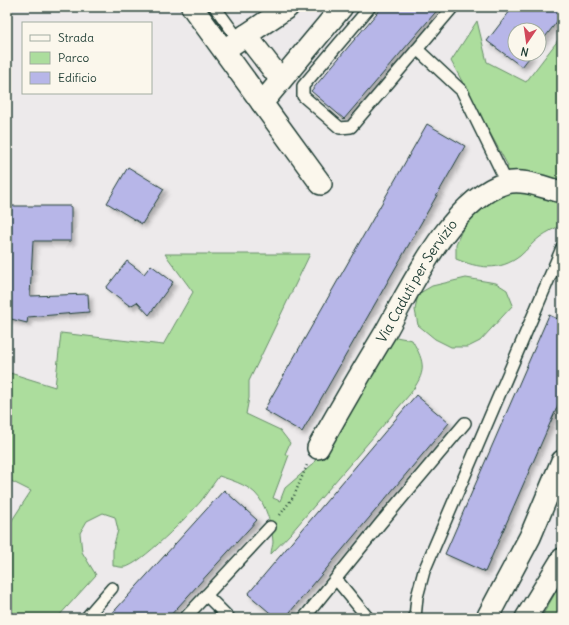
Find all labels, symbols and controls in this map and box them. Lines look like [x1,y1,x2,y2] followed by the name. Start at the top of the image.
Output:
[22,22,152,94] legend
[507,22,547,62] north arrow
[58,30,94,45] text: Strada
[519,44,530,59] text: N
[58,50,90,65] text: Parco
[58,70,97,85] text: Edificio
[372,216,461,346] street label: Via Caduti per Servizio

